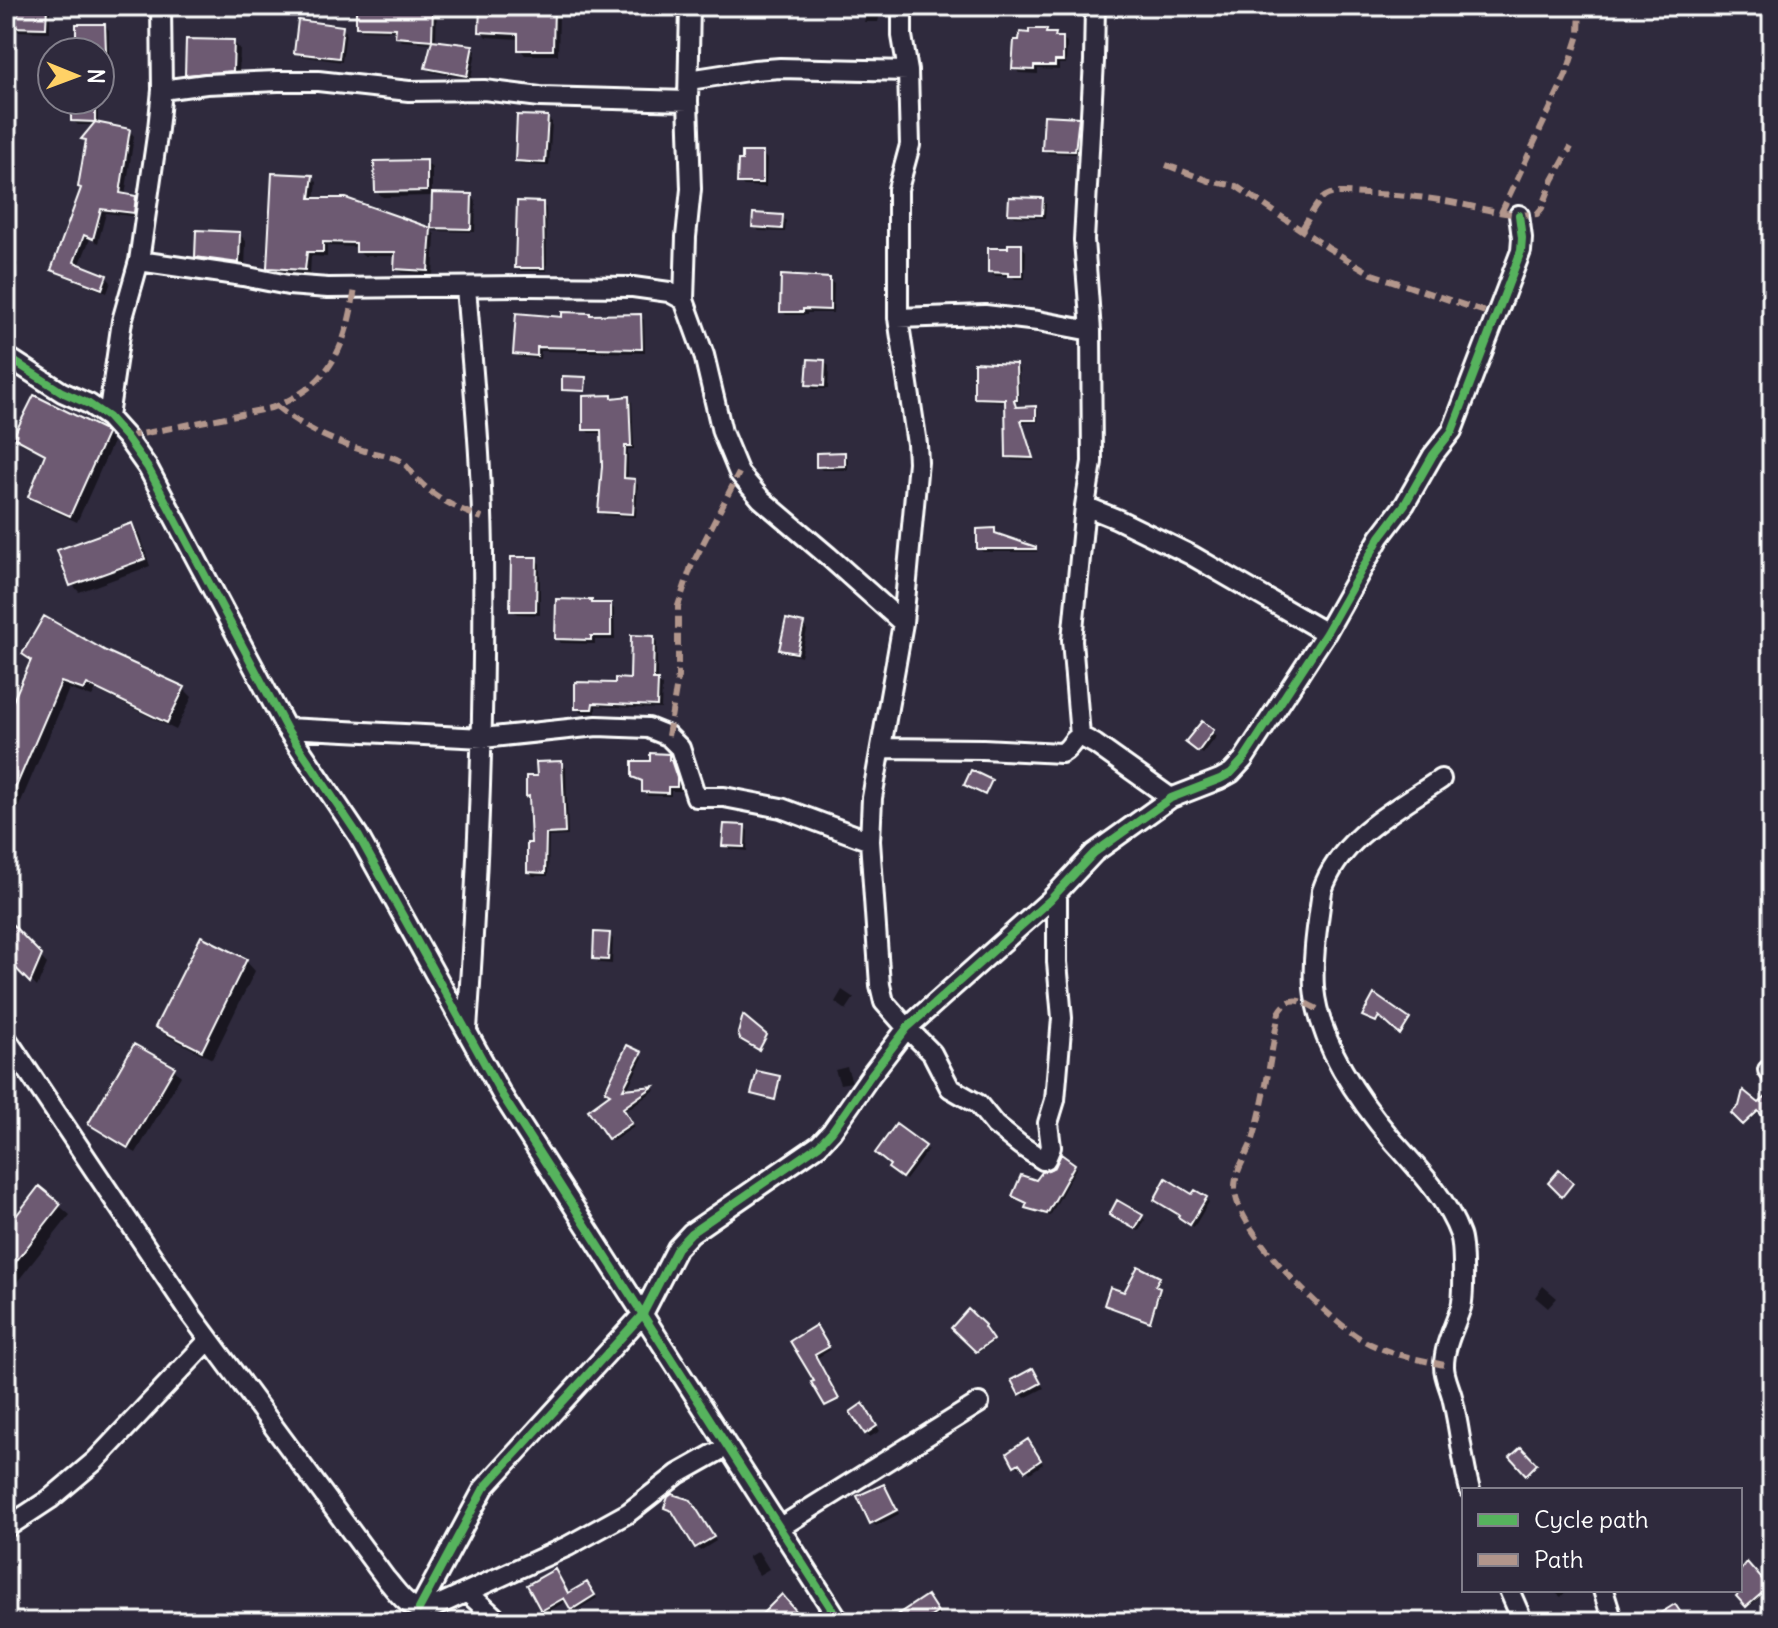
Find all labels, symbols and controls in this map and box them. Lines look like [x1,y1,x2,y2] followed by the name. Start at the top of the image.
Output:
[36,36,116,116] north arrow
[82,69,110,84] text: N
[1462,1488,1742,1592] legend
[1534,1504,1649,1534] text: Cycle path
[1534,1544,1584,1574] text: Path

